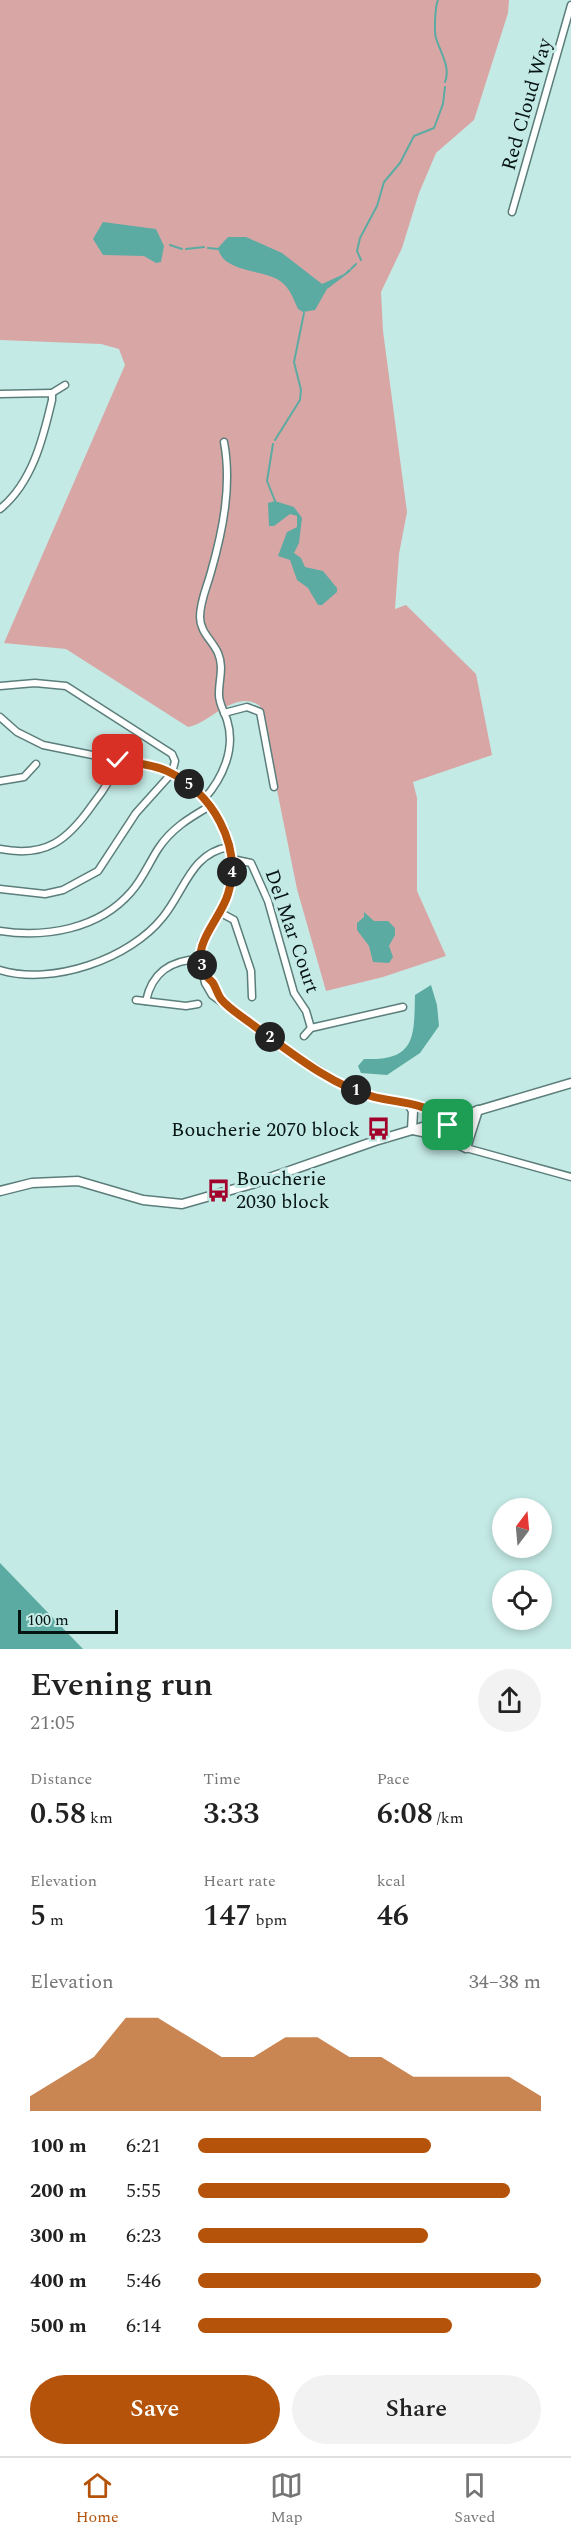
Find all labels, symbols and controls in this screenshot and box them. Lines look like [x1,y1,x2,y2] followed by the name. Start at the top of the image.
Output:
[494,33,561,174] street label: Red Cloud Way
[92,734,143,785] pin
[101,743,134,776] icon: check
[174,769,204,799] pin: 5
[185,772,193,796] text: 5
[217,857,247,887] pin: 4
[228,860,236,884] text: 4
[257,865,327,997] street label: Del Mar Court
[187,950,217,980] pin: 3
[198,953,206,977] text: 3
[255,1022,285,1052] pin: 2
[266,1025,274,1049] text: 2
[341,1075,371,1105] pin: 1
[352,1078,360,1102] text: 1
[422,1099,473,1150] pin
[431,1108,464,1141] icon: arrive
[171,1115,360,1145] place label: Boucherie 2070 block
[365,1116,391,1142] bus stop icon: Boucherie 2070 block
[236,1164,330,1217] place label: Boucherie 2030 block
[205,1177,231,1203] bus stop icon: Boucherie 2030 block
[492,1498,552,1558] north arrow
[492,1498,552,1630] map controls
[492,1570,552,1630] button: locate
[18,1607,118,1634] scale bar
[27,1608,69,1632] text: 100 m
[30,1660,213,1710] text: Evening run
[478,1669,541,1732] button: share
[30,1708,75,1738] text: 21:05
[30,1767,92,1791] text: Distance
[203,1767,241,1791] text: Time
[377,1767,410,1791] text: Pace
[30,1791,86,1837] text: 0.58
[203,1791,259,1837] text: 3:33
[377,1791,433,1837] text: 6:08
[86,1806,113,1830] text: km
[433,1806,463,1830] text: /km
[30,1869,97,1893] text: Elevation
[203,1869,276,1893] text: Heart rate
[377,1869,405,1893] text: kcal
[30,1893,46,1939] text: 5
[203,1893,252,1939] text: 147
[377,1893,409,1939] text: 46
[46,1908,64,1932] text: m
[252,1908,287,1932] text: bpm
[30,1967,114,1997] text: Elevation
[469,1967,541,1997] text: 34–38 m
[30,2131,87,2161] text: 100 m
[126,2131,161,2161] text: 6:21
[30,2176,87,2206] text: 200 m
[126,2176,161,2206] text: 5:55
[30,2221,87,2251] text: 300 m
[126,2221,161,2251] text: 6:23
[30,2266,87,2296] text: 400 m
[126,2266,161,2296] text: 5:46
[30,2311,87,2341] text: 500 m
[126,2311,161,2341] text: 6:14
[30,2375,280,2444] button: Save
[292,2375,541,2444] button: Share
[76,2469,119,2529] tab: Home
[270,2469,303,2529] tab: Map
[454,2469,495,2529] tab: Saved

